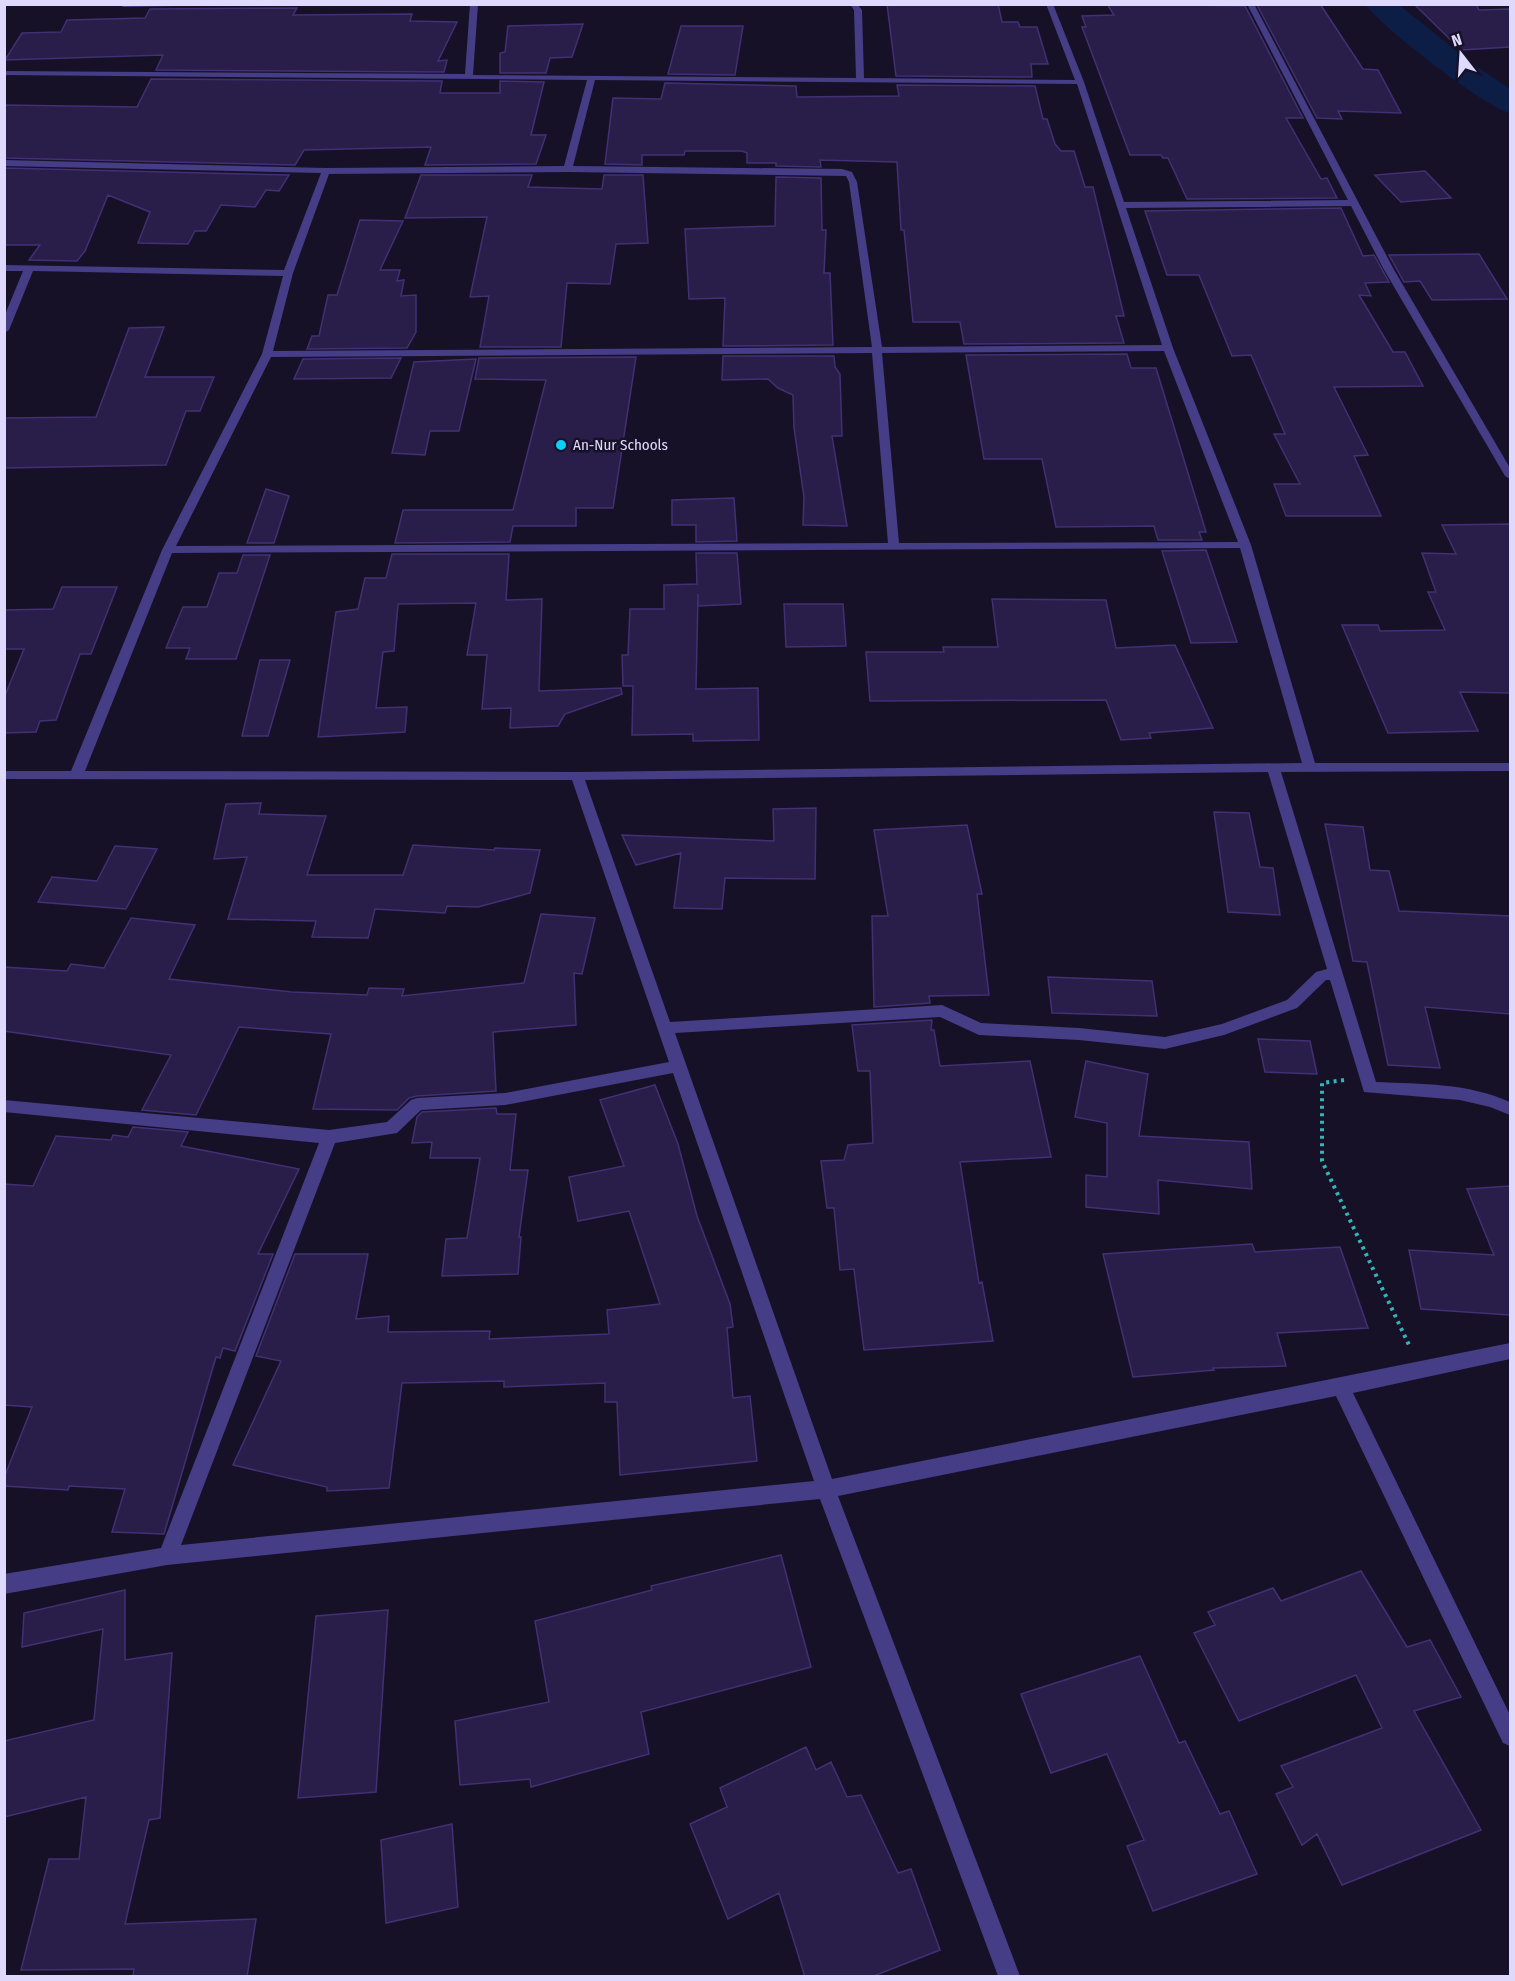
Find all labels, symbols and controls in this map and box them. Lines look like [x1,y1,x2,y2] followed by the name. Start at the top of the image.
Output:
[1431,24,1491,84] north arrow
[1449,30,1464,51] text: N
[573,436,668,454] place label: An-Nur Schools
[554,438,568,452] marker: An-Nur Schools

